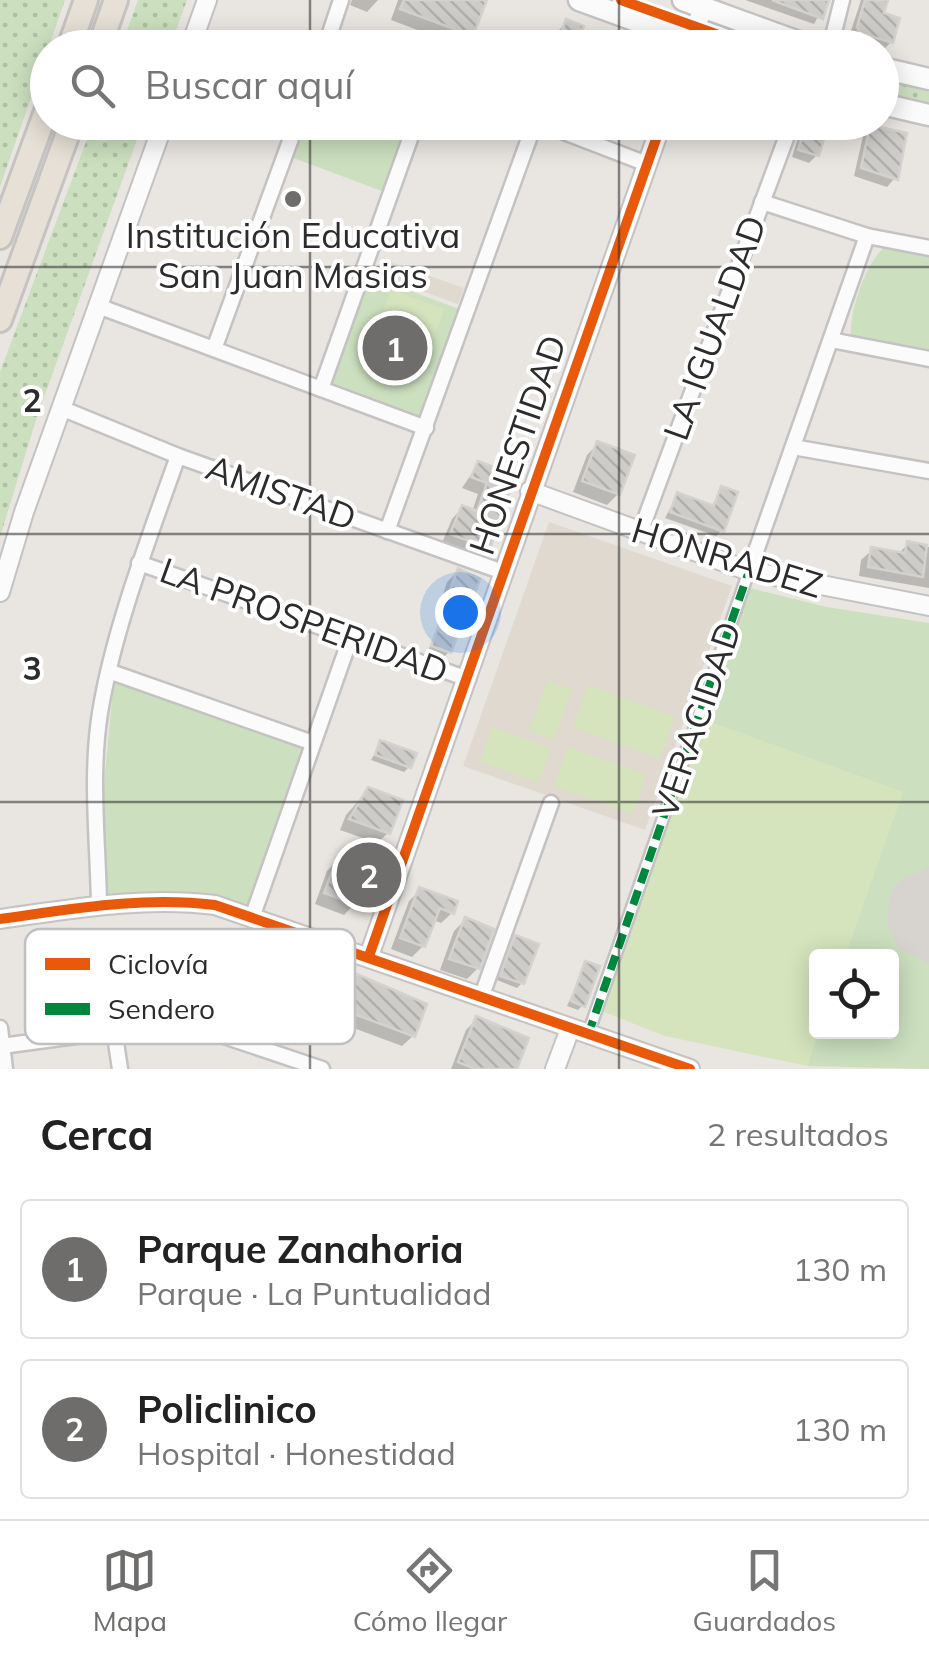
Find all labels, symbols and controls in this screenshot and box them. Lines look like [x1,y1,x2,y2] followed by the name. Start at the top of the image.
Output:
[30,30,899,140] search box
[65,58,120,113] icon: search
[145,61,353,109] text: Buscar aquí
[282,188,304,210] marker: Institución Educativa San Juan Masias
[653,209,775,446] street label: LA IGUALDAD
[126,213,460,297] place label: Institución Educativa San Juan Masias
[362,310,428,386] pin: 1
[459,329,575,560] street label: HONESTIDAD
[22,380,42,420] text: 2
[200,445,362,539] street label: AMISTAD
[627,507,828,607] street label: HONRADEZ
[154,548,454,693] street label: LA PROSPERIDAD
[435,587,486,638] your location
[642,616,750,824] street label: VERACIDAD
[22,648,42,688] text: 3
[336,838,402,912] pin: 2
[25,929,355,1044] legend
[108,946,208,981] text: Ciclovía
[809,949,899,1039] map controls
[809,949,899,1039] button: locate
[108,991,215,1026] text: Sendero
[40,1108,154,1161] text: Cerca
[707,1114,889,1154] text: 2 resultados
[137,1225,464,1273] text: Parque Zanahoria
[65,1249,84,1289] text: 1
[793,1249,887,1289] text: 130 m
[137,1273,491,1313] text: Parque · La Puntualidad
[137,1385,317,1433] text: Policlinico
[65,1409,84,1449] text: 2
[793,1409,887,1449] text: 130 m
[137,1433,456,1473] text: Hospital · Honestidad
[93,1543,167,1638] tab: Mapa
[353,1543,507,1638] tab: Cómo llegar
[693,1543,836,1638] tab: Guardados

